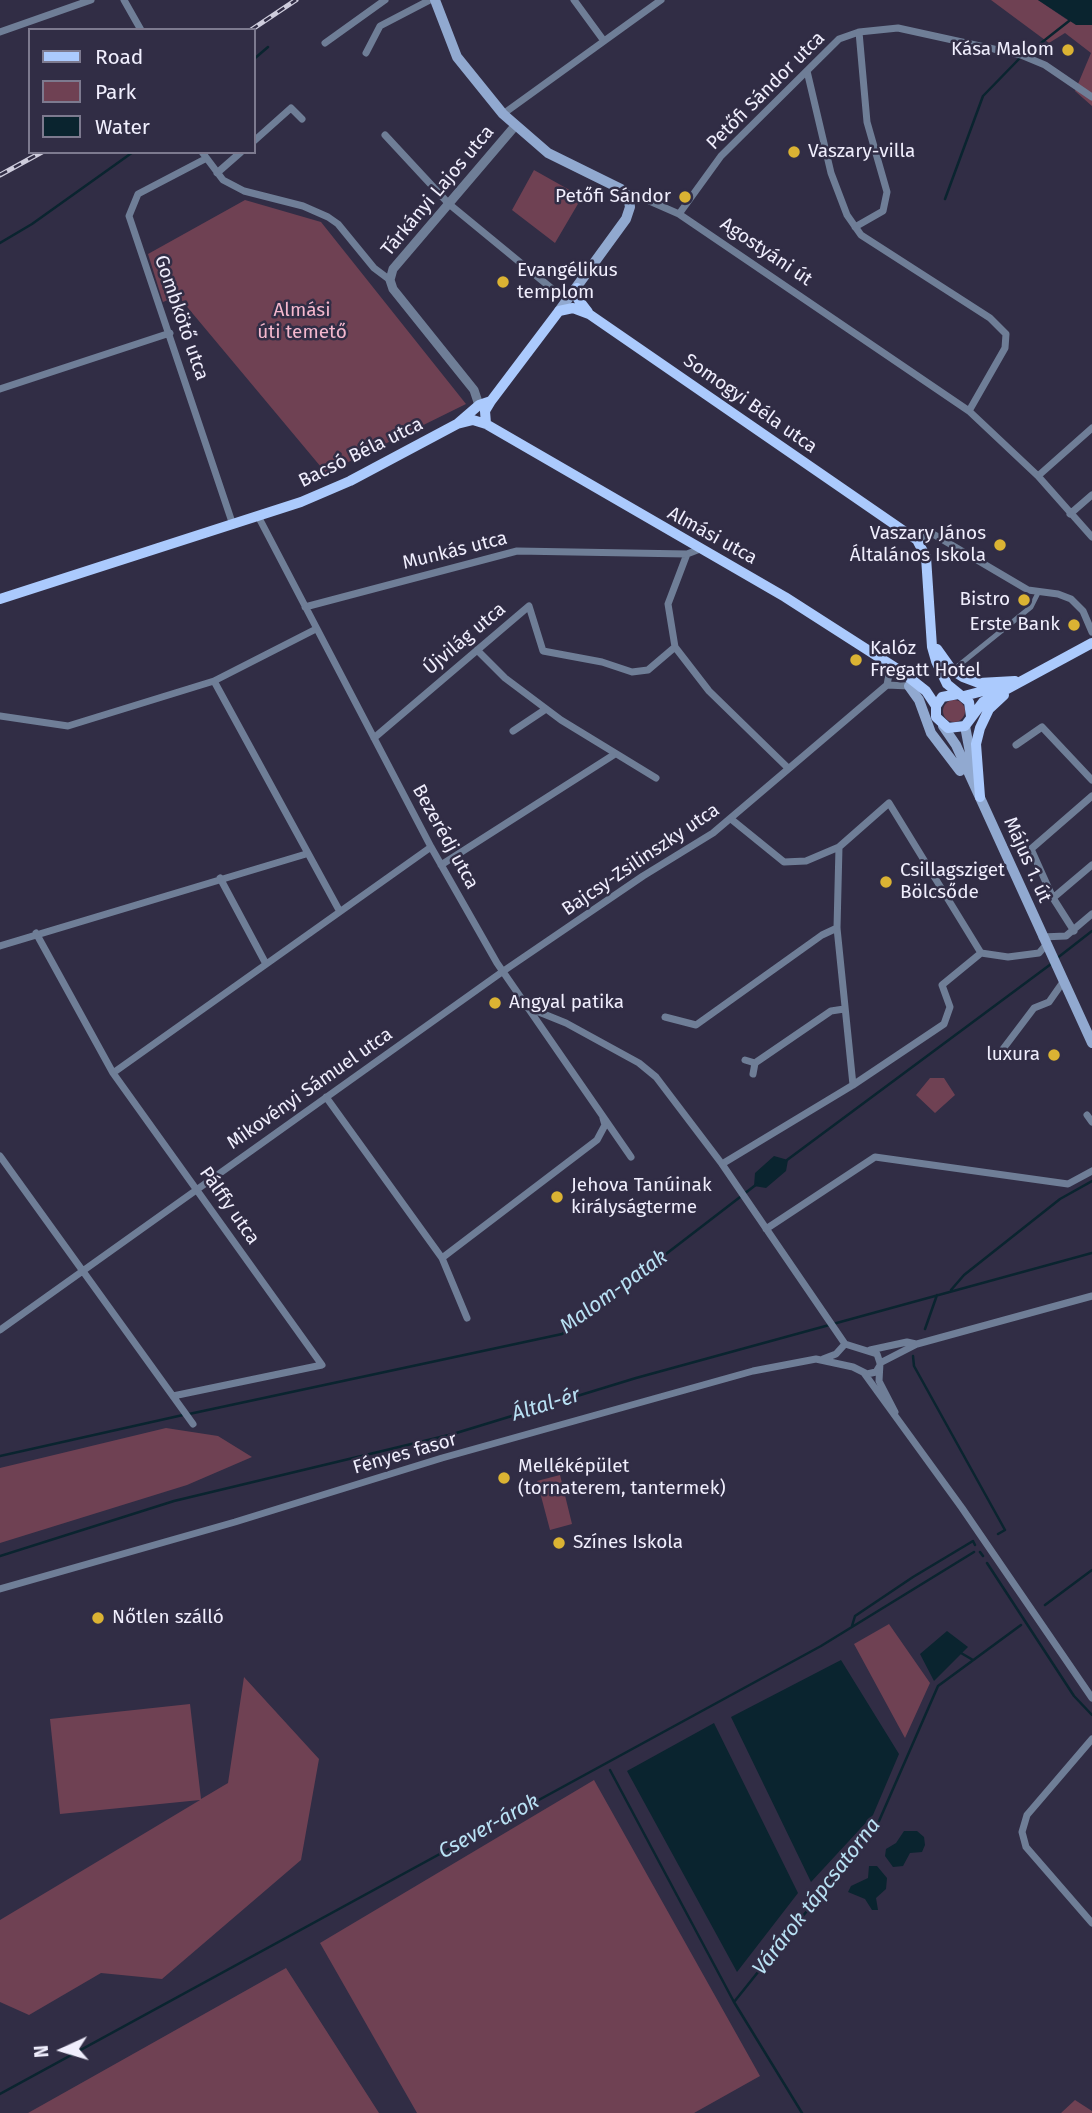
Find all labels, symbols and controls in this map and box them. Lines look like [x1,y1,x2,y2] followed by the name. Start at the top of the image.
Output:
[702,27,830,155] street label: Petőfi Sándor utca
[28,28,256,154] legend
[951,39,1054,61] place label: Kása Malom
[1060,42,1076,58] marker: Kása Malom
[95,44,143,70] text: Road
[95,79,136,105] text: Park
[95,114,150,140] text: Water
[377,121,499,261] street label: Tárkányi Lajos utca
[808,141,915,163] place label: Vaszary-villa
[786,144,802,160] marker: Vaszary-villa
[555,186,671,208] place label: Petőfi Sándor
[677,189,693,205] marker: Petőfi Sándor
[716,213,816,291] street label: Agostyáni út
[149,252,213,384] street label: Gombkötő utca
[517,260,618,304] place label: Evangélikus templom
[495,274,511,290] marker: Evangélikus templom
[257,300,347,344] park label: Almási úti temető
[679,349,821,459] street label: Somogyi Béla utca
[295,413,427,493] street label: Bacsó Béla utca
[663,502,761,570] street label: Almási utca
[850,523,986,567] place label: Vaszary János Általános Iskola
[400,527,510,575] street label: Munkás utca
[992,537,1008,553] marker: Vaszary János Általános Iskola
[959,589,1010,611] place label: Bistro
[1016,592,1032,608] marker: Bistro
[419,598,511,680] street label: Újvilág utca
[969,614,1060,636] place label: Erste Bank
[1066,617,1082,633] marker: Erste Bank
[870,638,981,682] place label: Kalóz Fregatt Hotel
[848,652,864,668] marker: Kalóz Fregatt Hotel
[407,781,483,893] street label: Bezerédj utca
[558,799,724,921] street label: Bajcsy-Zsilinszky utca
[998,814,1056,906] street label: Május 1. út
[900,860,1005,904] place label: Csillagsziget Bölcsőde
[878,874,894,890] marker: Csillagsziget Bölcsőde
[509,992,624,1014] place label: Angyal patika
[487,995,503,1011] marker: Angyal patika
[223,1023,397,1155] street label: Mikovényi Sámuel utca
[986,1044,1040,1066] place label: luxura
[1046,1047,1062,1063] marker: luxura
[194,1163,264,1249] street label: Pálffy utca
[571,1175,712,1219] place label: Jehova Tanúinak királyságterme
[549,1189,565,1205] marker: Jehova Tanúinak királyságterme
[555,1245,673,1339] water label: Malom-patak
[509,1383,583,1427] water label: Által-ér
[350,1428,460,1480] street label: Fényes fasor
[518,1456,726,1500] place label: Melléképület (tornaterem, tantermek)
[496,1470,512,1486] marker: Melléképület (tornaterem, tantermek)
[573,1532,683,1554] place label: Színes Iskola
[551,1535,567,1551] marker: Színes Iskola
[112,1607,224,1629] place label: Nőtlen szálló
[90,1610,106,1626] marker: Nőtlen szálló
[434,1789,544,1865] water label: Csever-árok
[748,1813,886,1981] water label: Várárok tápcsatorna
[28,2015,98,2085] north arrow
[30,2044,53,2059] text: N

